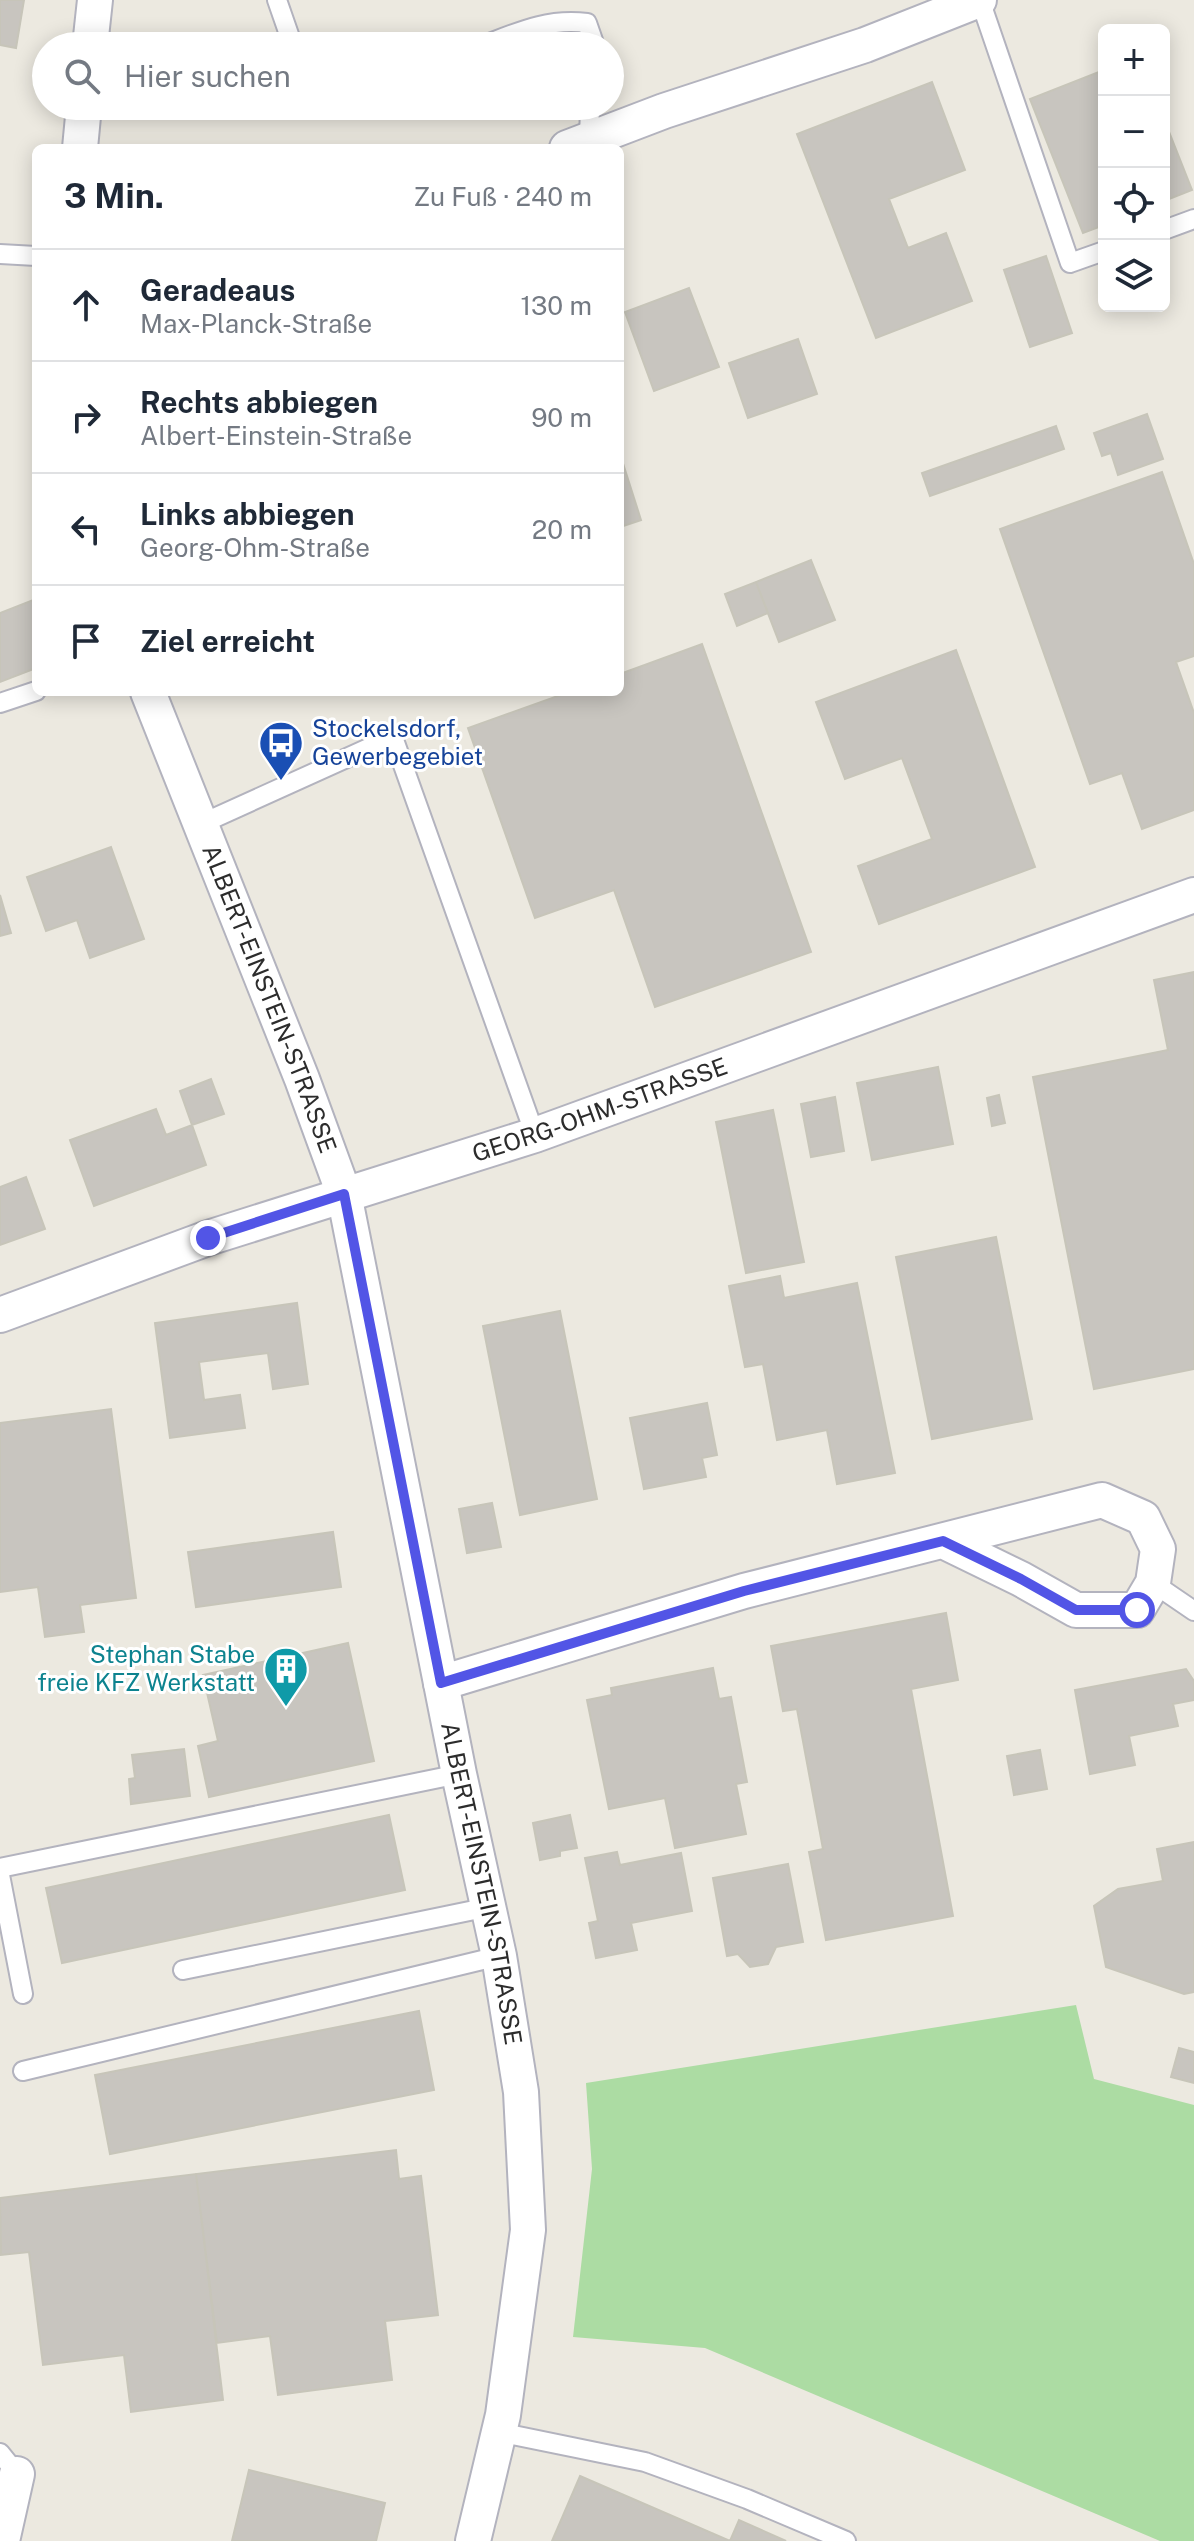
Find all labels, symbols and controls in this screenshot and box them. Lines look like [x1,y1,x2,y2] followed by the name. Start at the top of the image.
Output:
[1098,24,1170,312] map controls
[1098,24,1170,96] button: +
[32,32,624,120] search box
[60,54,104,98] icon: search
[124,58,291,94] text: Hier suchen
[1098,96,1170,168] button: −
[1098,168,1170,240] button: locate
[64,176,164,216] text: 3 Min.
[413,181,592,212] text: Zu Fuß · 240 m
[1098,240,1170,312] button: layers
[140,272,295,308] text: Geradeaus
[64,283,108,327] icon: ahead
[520,290,592,321] text: 130 m
[140,308,372,339] text: Max-Planck-Straße
[140,384,378,420] text: Rechts abbiegen
[64,395,108,439] icon: right
[531,402,592,433] text: 90 m
[140,420,412,451] text: Albert-Einstein-Straße
[140,496,355,532] text: Links abbiegen
[64,507,108,551] icon: left
[532,514,592,545] text: 20 m
[140,532,370,563] text: Georg-Ohm-Straße
[64,619,108,663] icon: arrive
[140,623,315,659] text: Ziel erreicht
[312,714,483,770] place label: Stockelsdorf, Gewerbegebiet
[257,719,305,782] bus stop icon: Stockelsdorf, Gewerbegebiet
[197,840,343,1157] street label: ALBERT-EINSTEIN-STRASSE
[469,1051,731,1167] street label: GEORG-OHM-STRASSE
[190,1220,226,1256] route end
[1119,1592,1155,1628] route start
[37,1640,255,1696] place label: Stephan Stabe freie KFZ Werkstatt
[262,1645,310,1708] building icon: Stephan Stabe freie KFZ Werkstatt
[436,1720,528,2047] street label: ALBERT-EINSTEIN-STRASSE

